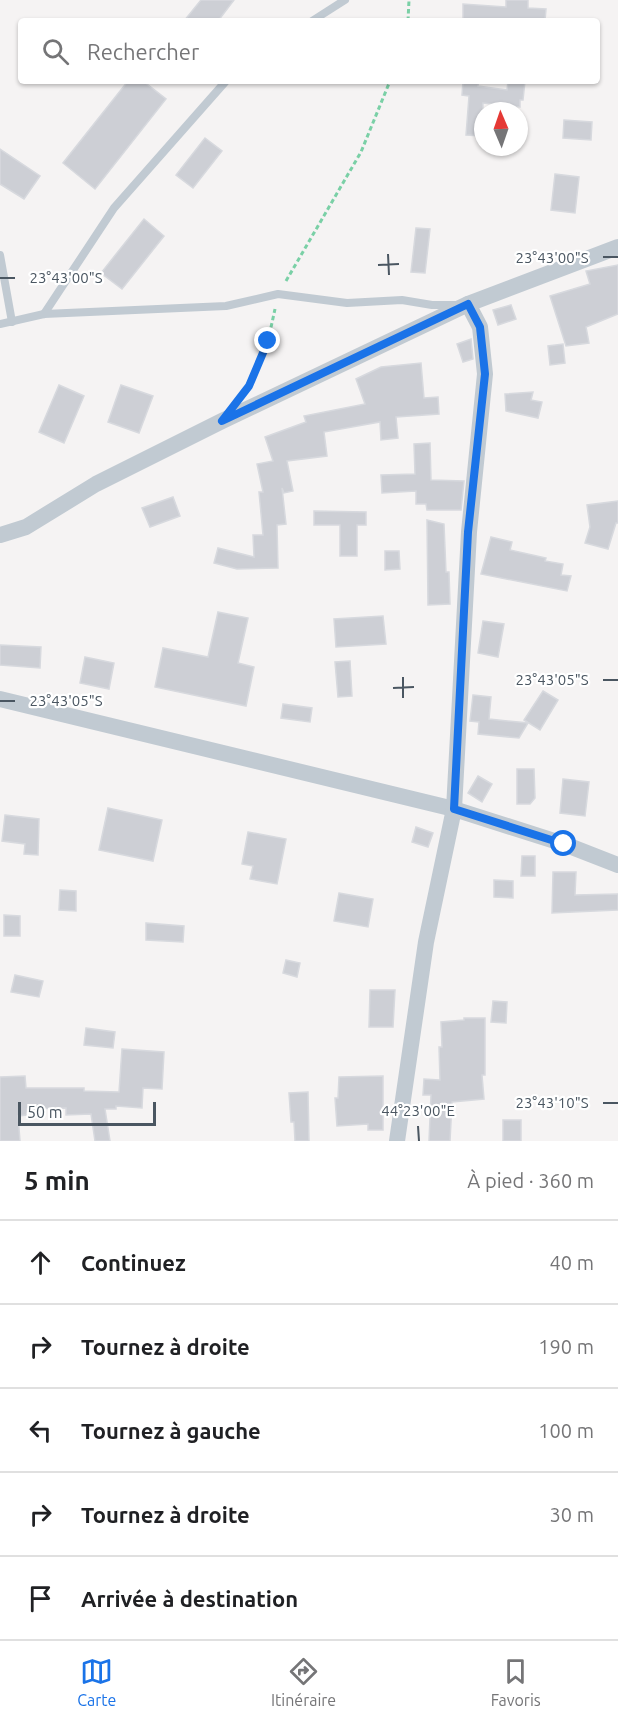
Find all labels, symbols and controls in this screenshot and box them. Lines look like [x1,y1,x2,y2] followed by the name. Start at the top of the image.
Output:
[18,18,600,84] search box
[39,35,72,68] icon: search
[87,39,199,64] text: Rechercher
[474,102,528,156] north arrow
[515,249,589,266] text: 23°43'00"S
[29,269,103,286] text: 23°43'00"S
[254,327,280,353] route end
[515,671,589,688] text: 23°43'05"S
[29,692,103,709] text: 23°43'05"S
[550,830,576,856] route start
[515,1094,589,1111] text: 23°43'10"S
[18,1099,156,1126] scale bar
[381,1102,455,1119] text: 44°23'00"E
[27,1103,63,1121] text: 50 m
[24,1166,90,1195] text: 5 min
[467,1169,594,1192] text: À pied · 360 m
[24,1246,57,1279] icon: ahead
[81,1250,186,1275] text: Continuez
[550,1251,594,1274] text: 40 m
[24,1330,57,1363] icon: right
[81,1334,250,1359] text: Tournez à droite
[538,1335,594,1358] text: 190 m
[24,1414,57,1447] icon: left
[81,1418,261,1443] text: Tournez à gauche
[538,1419,594,1442] text: 100 m
[24,1498,57,1531] icon: right
[81,1502,250,1527] text: Tournez à droite
[550,1503,594,1526] text: 30 m
[24,1582,57,1615] icon: arrive
[81,1586,298,1611] text: Arrivée à destination
[77,1655,116,1709] tab: Carte
[271,1655,336,1709] tab: Itinéraire
[491,1655,541,1709] tab: Favoris

